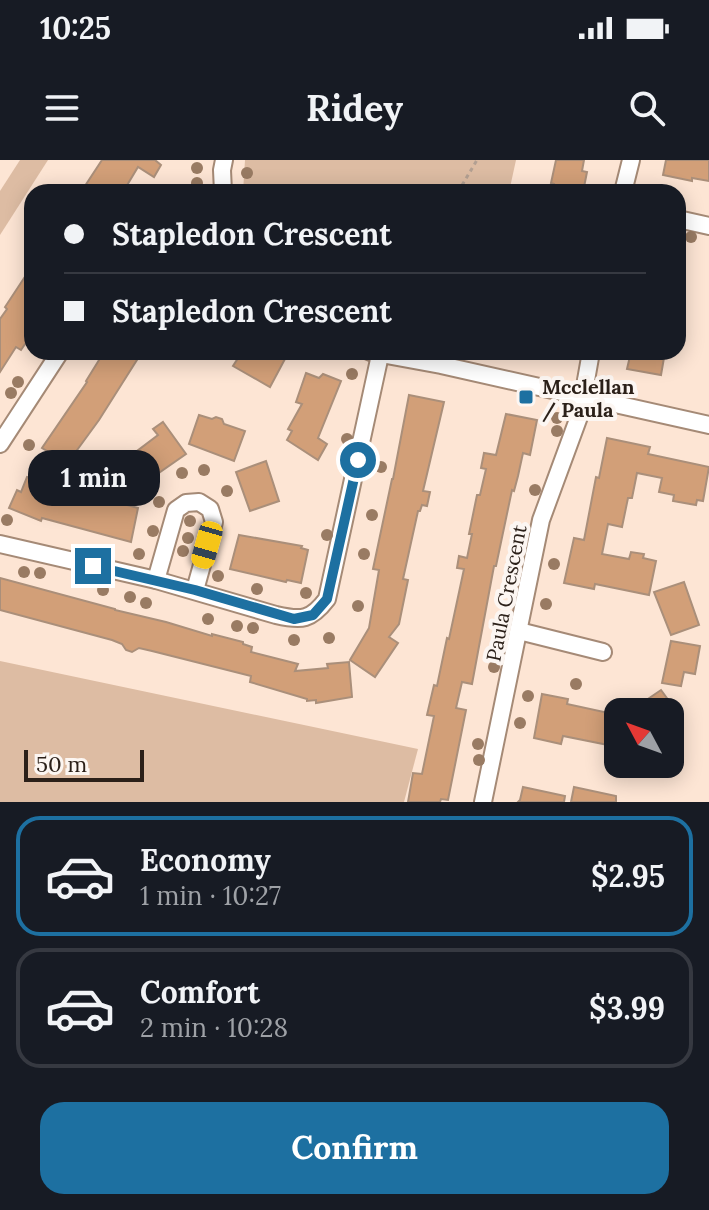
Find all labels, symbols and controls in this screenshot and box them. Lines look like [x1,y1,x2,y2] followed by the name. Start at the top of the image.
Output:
[40,9,111,47] text: 10:25
[306,85,403,131] text: Ridey
[40,86,84,130] icon: menu
[625,86,669,130] icon: search
[112,215,392,253] text: Stapledon Crescent
[112,292,392,330] text: Stapledon Crescent
[542,374,635,423] place label: Mcclellan / Paula
[517,388,535,406] marker: Mcclellan / Paula
[340,442,376,478] route start
[27,450,159,506] callout: 1 min
[61,461,127,494] text: 1 min
[189,519,225,571] car
[480,522,532,664] street label: Paula Crescent
[75,548,111,584] route end
[604,698,684,778] north arrow
[604,698,684,778] map controls
[24,746,144,782] scale bar
[36,750,87,778] text: 50 m
[44,840,116,912] icon: car
[140,841,271,879] text: Economy
[591,857,665,895] text: $2.95
[140,879,281,912] text: 1 min · 10:27
[44,972,116,1044] icon: car
[140,973,260,1011] text: Comfort
[589,989,665,1027] text: $3.99
[140,1011,288,1044] text: 2 min · 10:28
[40,1102,669,1194] button: Confirm

